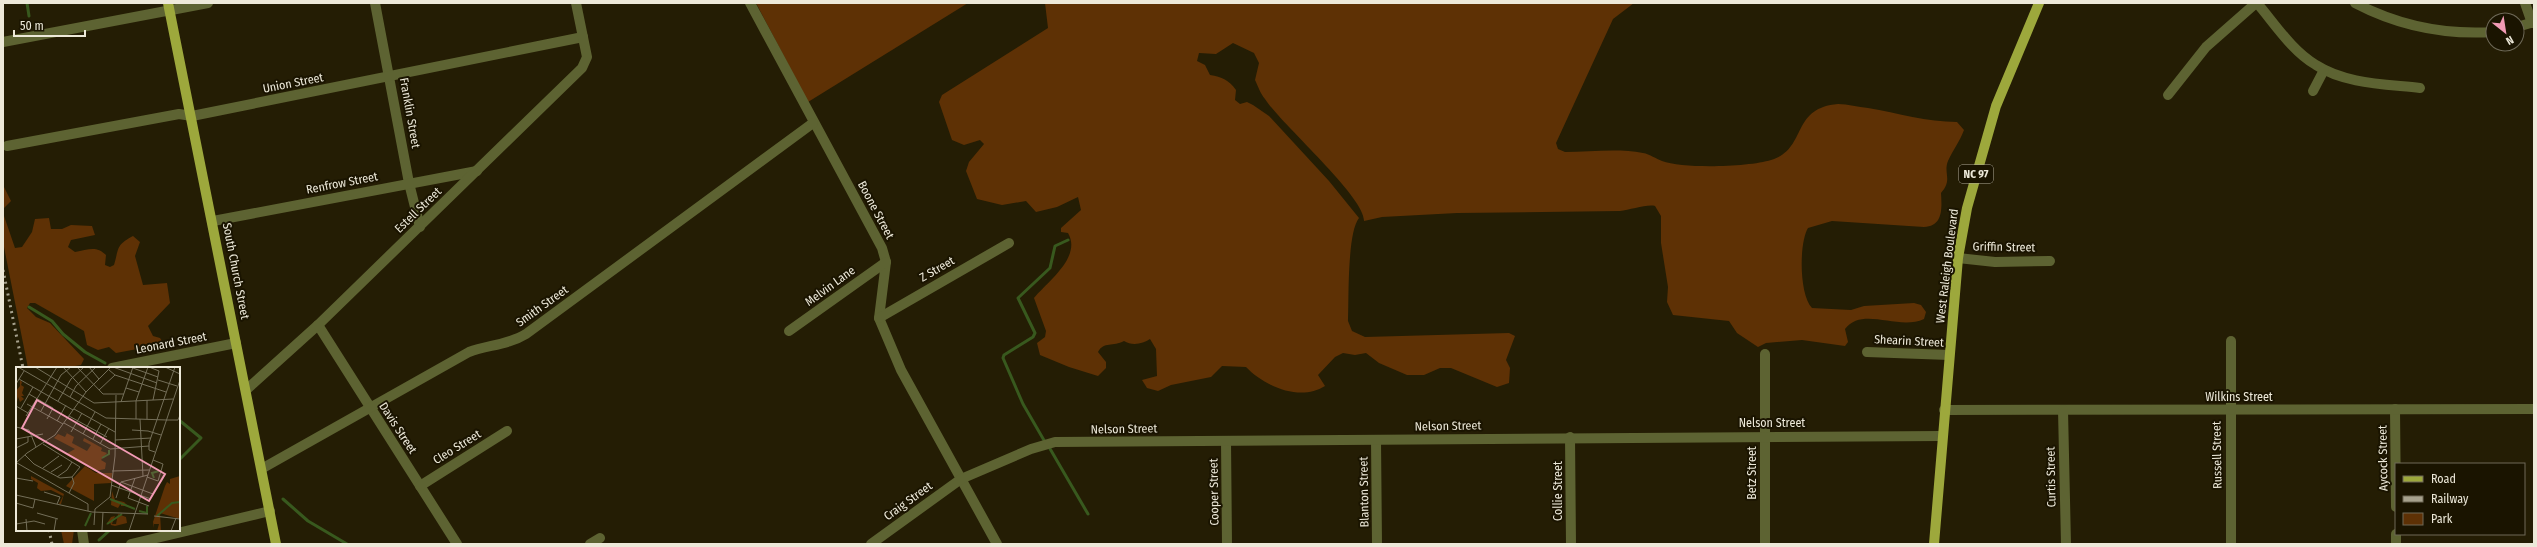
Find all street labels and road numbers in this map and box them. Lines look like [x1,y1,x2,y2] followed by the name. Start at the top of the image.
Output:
[262,70,325,96] street label: Union Street
[397,77,423,149] street label: Franklin Street
[1959,165,1993,183] road number: NC 97
[305,169,379,197] street label: Renfrow Street
[855,179,897,241] street label: Boone Street
[392,184,444,236] street label: Estell Street
[1933,208,1961,324] street label: West Raleigh Boulevard
[220,222,252,320] street label: South Church Street
[1973,239,2036,255] street label: Griffin Street
[917,253,957,285] street label: Z Street
[802,263,858,309] street label: Melvin Lane
[513,282,571,330] street label: Smith Street
[134,329,208,357] street label: Leonard Street
[1874,332,1944,350] street label: Shearin Street
[2205,390,2273,404] street label: Wilkins Street
[376,400,420,456] street label: Davis Street
[1739,416,1805,430] street label: Nelson Street
[1415,418,1481,434] street label: Nelson Street
[1091,421,1157,437] street label: Nelson Street
[2209,421,2225,489] street label: Russell Street
[2375,425,2391,491] street label: Aycock Street
[431,427,484,467] street label: Cleo Street
[1745,446,1759,500] street label: Betz Street
[2043,446,2059,508] street label: Curtis Street
[1356,457,1372,527] street label: Blanton Street
[1206,458,1222,526] street label: Cooper Street
[1551,461,1565,521] street label: Collie Street
[881,479,935,523] street label: Craig Street

